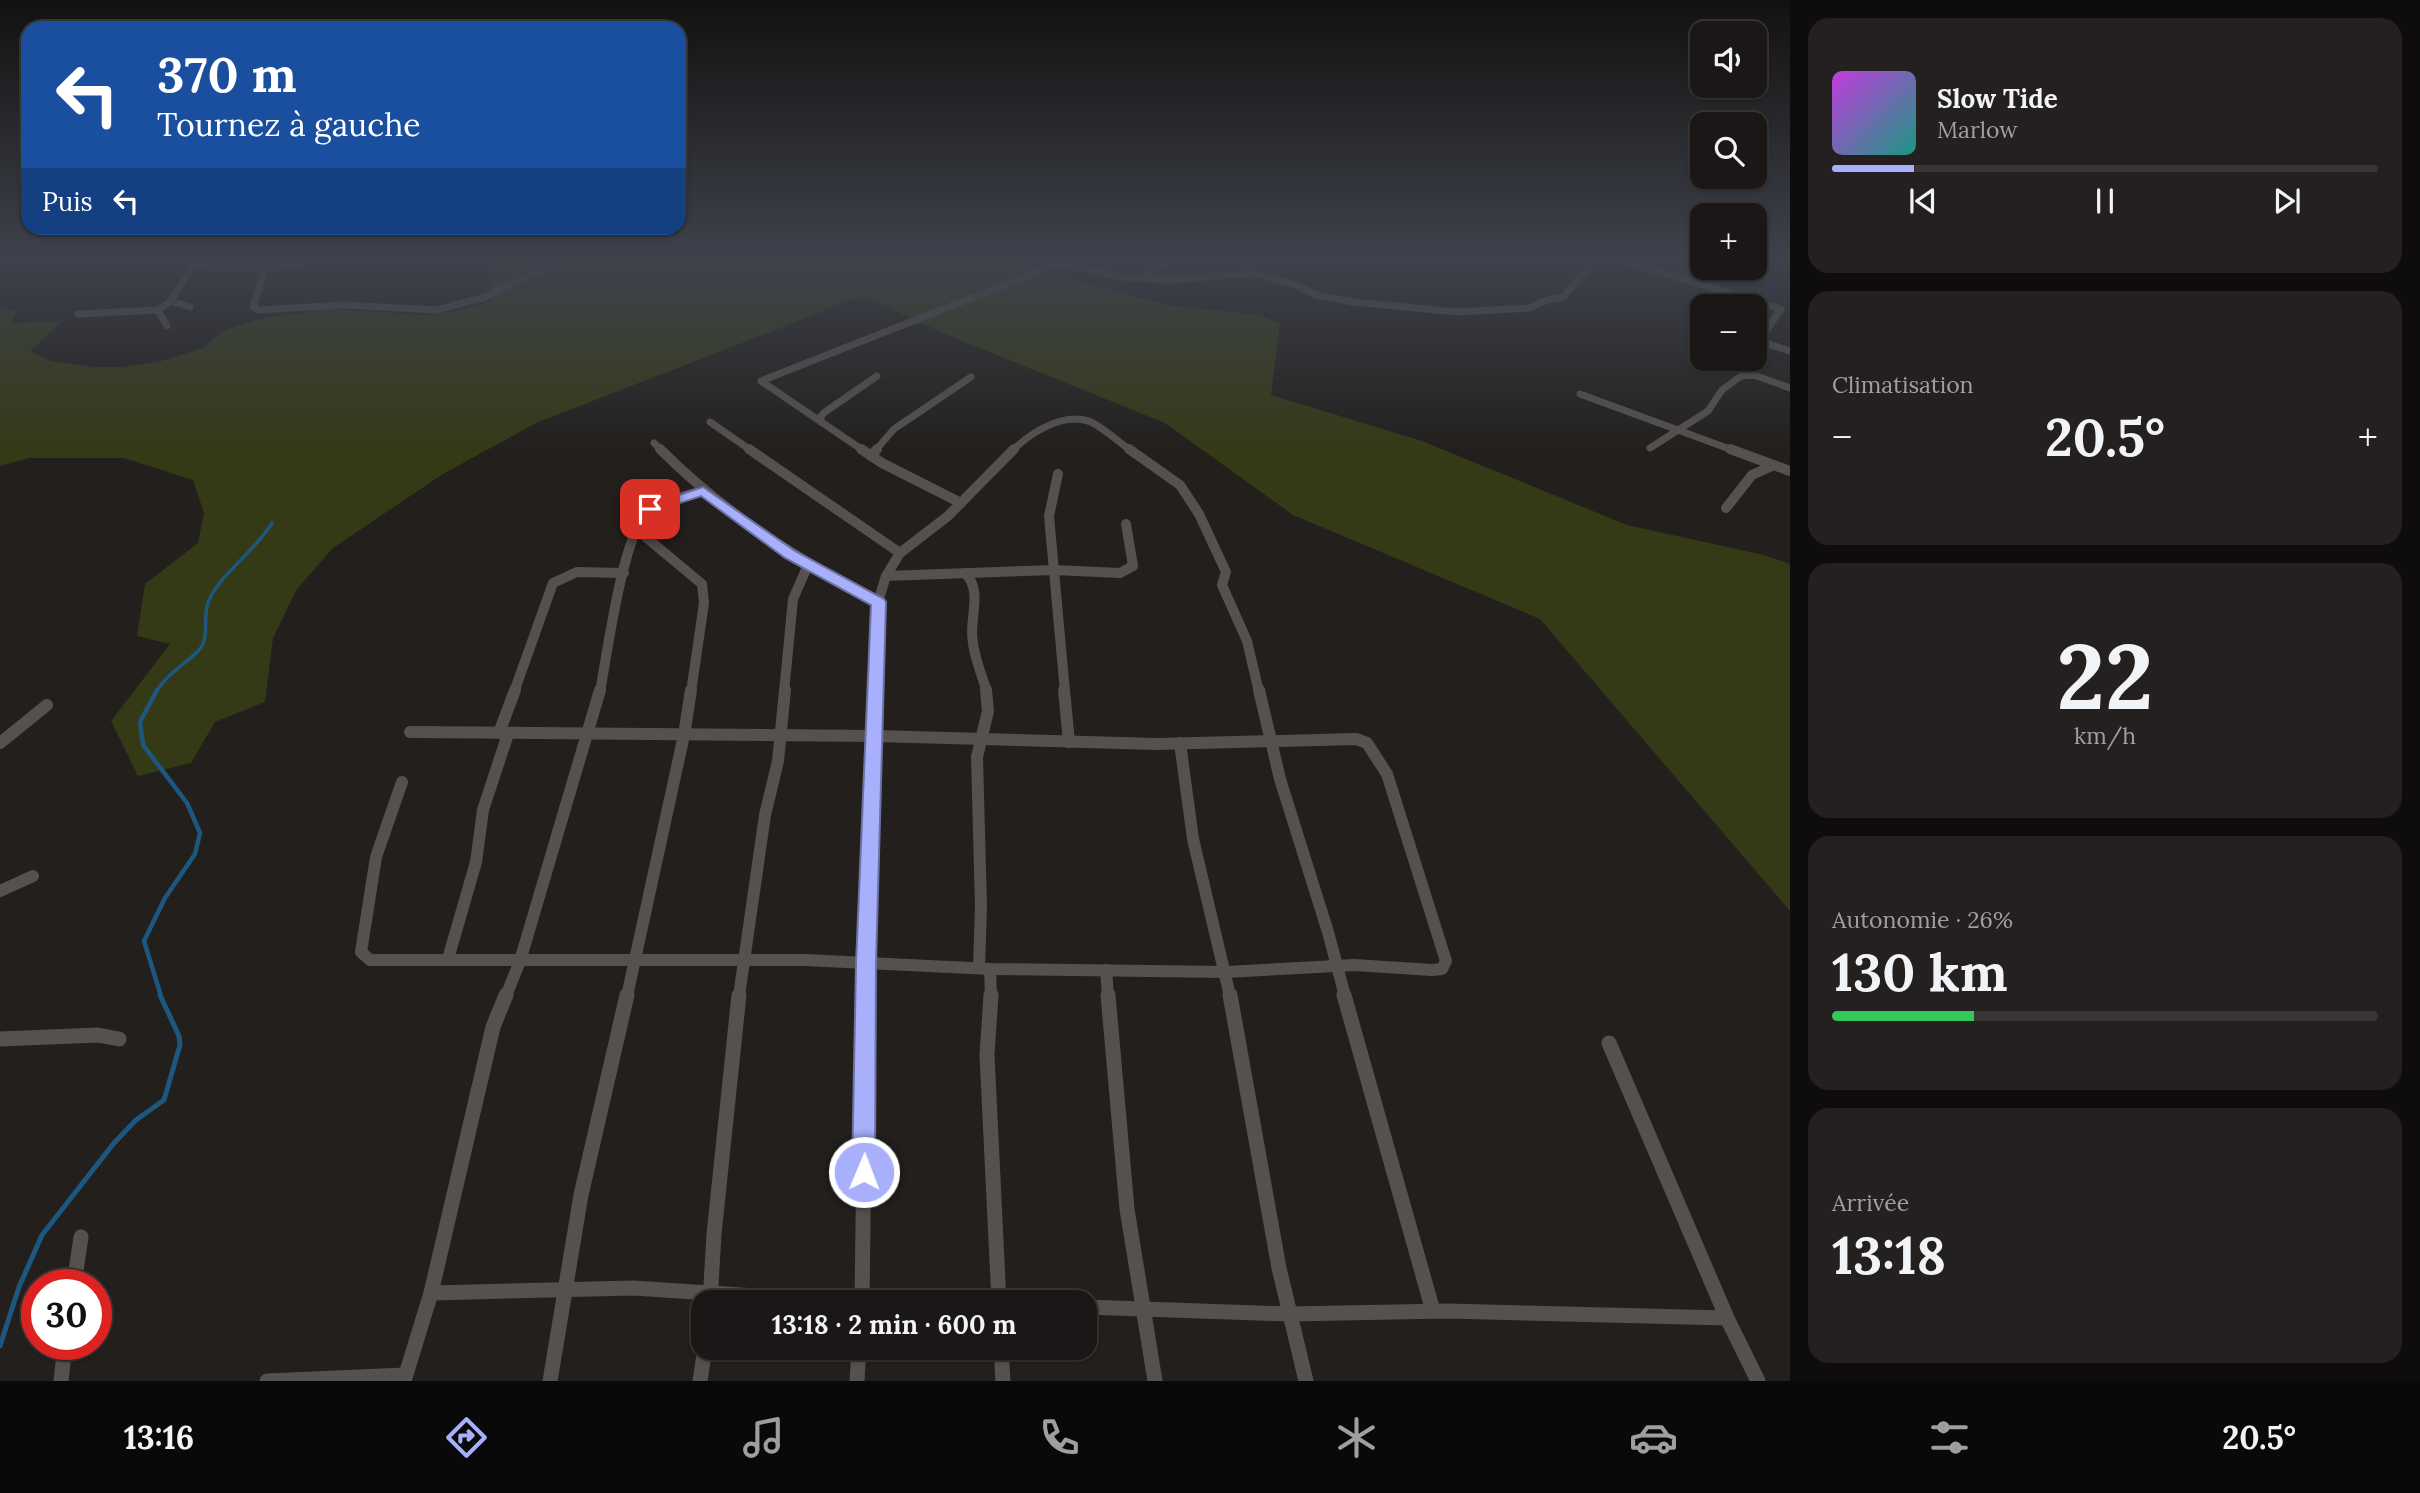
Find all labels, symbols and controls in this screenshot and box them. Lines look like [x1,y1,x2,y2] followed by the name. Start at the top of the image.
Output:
[1690,21,1767,371] map controls
[1690,21,1767,98] button: sound
[157,43,297,105] text: 370 m
[42,49,133,140] icon: left
[1937,82,2058,115] text: Slow Tide
[157,104,421,145] text: Tournez à gauche
[1690,112,1767,189] button: search
[1937,115,2018,144] text: Marlow
[107,182,145,220] icon: left
[1904,182,1942,220] icon: previous
[2086,182,2124,220] icon: pause
[2268,182,2306,220] icon: next
[42,185,93,218] text: Puis
[1690,203,1767,280] button: +
[1690,294,1767,371] button: −
[1832,370,1974,399] text: Climatisation
[2045,404,2165,470] text: 20.5°
[1832,413,1852,461] text: −
[2358,413,2378,461] text: +
[620,479,680,539] pin
[631,490,669,528] icon: arrive
[2056,617,2154,734] text: 22
[2074,721,2136,750] text: km/h
[1832,905,2013,934] text: Autonomie · 26%
[1832,939,2008,1005] text: 130 km
[827,1135,901,1209] position arrow
[1832,1188,1909,1217] text: Arrivée
[1832,1222,1946,1288] text: 13:18
[21,1269,112,1360] speed limit sign: 30
[772,1308,1016,1341] text: 13:18 · 2 min · 600 m
[442,1413,491,1462] icon: directions
[739,1413,788,1462] icon: music
[1035,1413,1084,1462] icon: phone
[1332,1413,1381,1462] icon: climate
[1629,1413,1678,1462] icon: car
[1925,1413,1974,1462] icon: filters
[124,1417,194,1458] text: 13:16
[2222,1417,2296,1458] text: 20.5°

